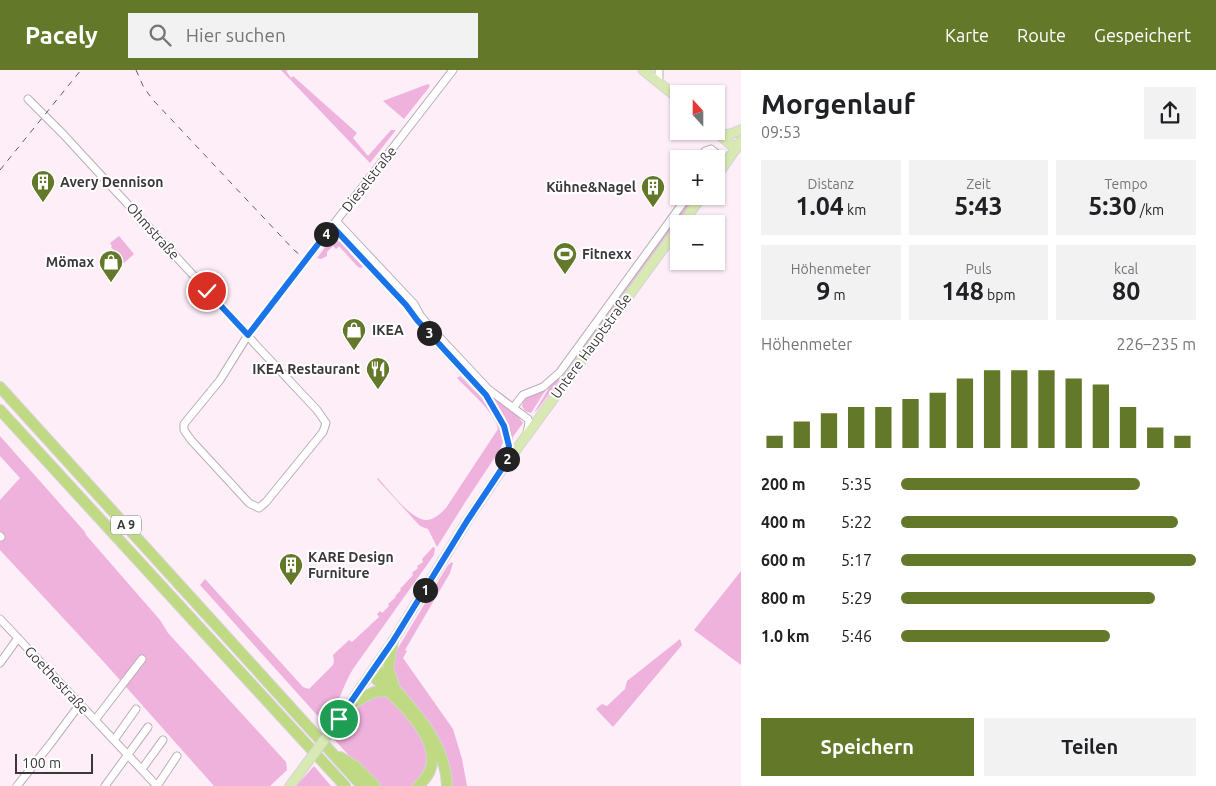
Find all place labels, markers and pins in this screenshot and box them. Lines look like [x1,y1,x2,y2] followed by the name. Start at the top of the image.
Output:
[30,169,56,203] building icon: Avery Dennison
[60,174,164,190] place label: Avery Dennison
[640,174,666,208] building icon: Kühne&Nagel
[546,179,636,195] place label: Kühne&Nagel
[314,222,338,246] pin: 4
[552,241,578,275] sports icon: Fitnexx
[582,246,632,262] place label: Fitnexx
[98,249,124,283] shop icon: Mömax
[46,254,94,270] place label: Mömax
[186,270,228,312] pin
[341,317,367,351] shop icon: IKEA
[416,320,442,346] pin: 3
[372,322,404,338] place label: IKEA
[365,356,391,390] restaurant icon: IKEA Restaurant
[252,361,360,377] place label: IKEA Restaurant
[494,446,520,472] pin: 2
[308,549,394,581] place label: KARE Design Furniture
[278,552,304,586] building icon: KARE Design Furniture
[412,578,438,602] pin: 1
[318,698,360,740] pin

